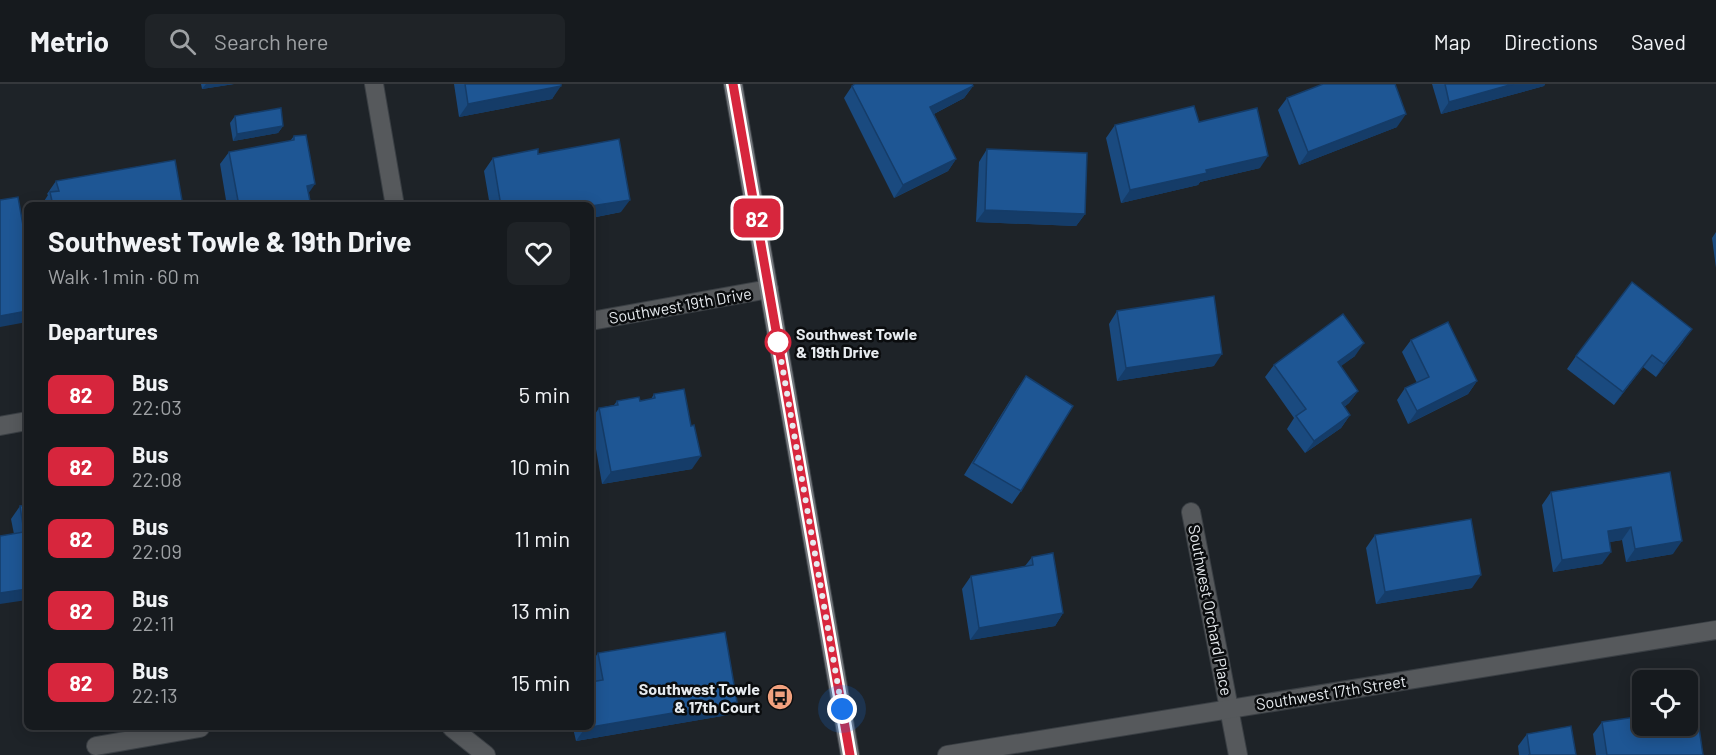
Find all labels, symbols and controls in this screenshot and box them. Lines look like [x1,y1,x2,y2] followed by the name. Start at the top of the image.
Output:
[145,14,565,68] search box
[30,24,109,58] text: Metrio
[166,25,199,58] icon: search
[214,28,328,54] text: Search here
[1434,29,1471,54] text: Map
[1504,29,1598,54] text: Directions
[1631,29,1686,54] text: Saved
[730,198,784,238] line badge: 82
[745,206,769,231] text: 82
[507,222,570,285] button: heart
[48,224,412,258] text: Southwest Towle & 19th Drive
[48,264,199,288] text: Walk · 1 min · 60 m
[607,283,753,327] street label: Southwest 19th Drive
[48,318,158,344] text: Departures
[796,324,917,361] place label: Southwest Towle & 19th Drive
[765,329,791,355] marker: Southwest Towle & 19th Drive
[132,369,169,395] text: Bus
[519,381,570,407] text: 5 min
[69,382,93,407] text: 82
[132,395,182,419] text: 22:03
[132,441,169,467] text: Bus
[510,453,570,479] text: 10 min
[69,454,93,479] text: 82
[132,467,182,491] text: 22:08
[132,513,169,539] text: Bus
[1185,523,1237,697] street label: Southwest Orchard Place
[514,525,570,551] text: 11 min
[69,526,93,551] text: 82
[132,539,182,563] text: 22:09
[132,585,169,611] text: Bus
[511,597,570,623] text: 13 min
[69,598,93,623] text: 82
[132,611,174,635] text: 22:11
[132,657,169,683] text: Bus
[511,669,570,695] text: 15 min
[69,670,93,695] text: 82
[1632,670,1698,736] map controls
[1632,670,1698,736] button: locate
[1255,671,1407,713] street label: Southwest 17th Street
[639,679,760,716] place label: Southwest Towle & 17th Court
[765,682,795,712] bus stop icon: Southwest Towle & 17th Court
[132,683,178,707] text: 22:13
[827,694,857,724] your location

